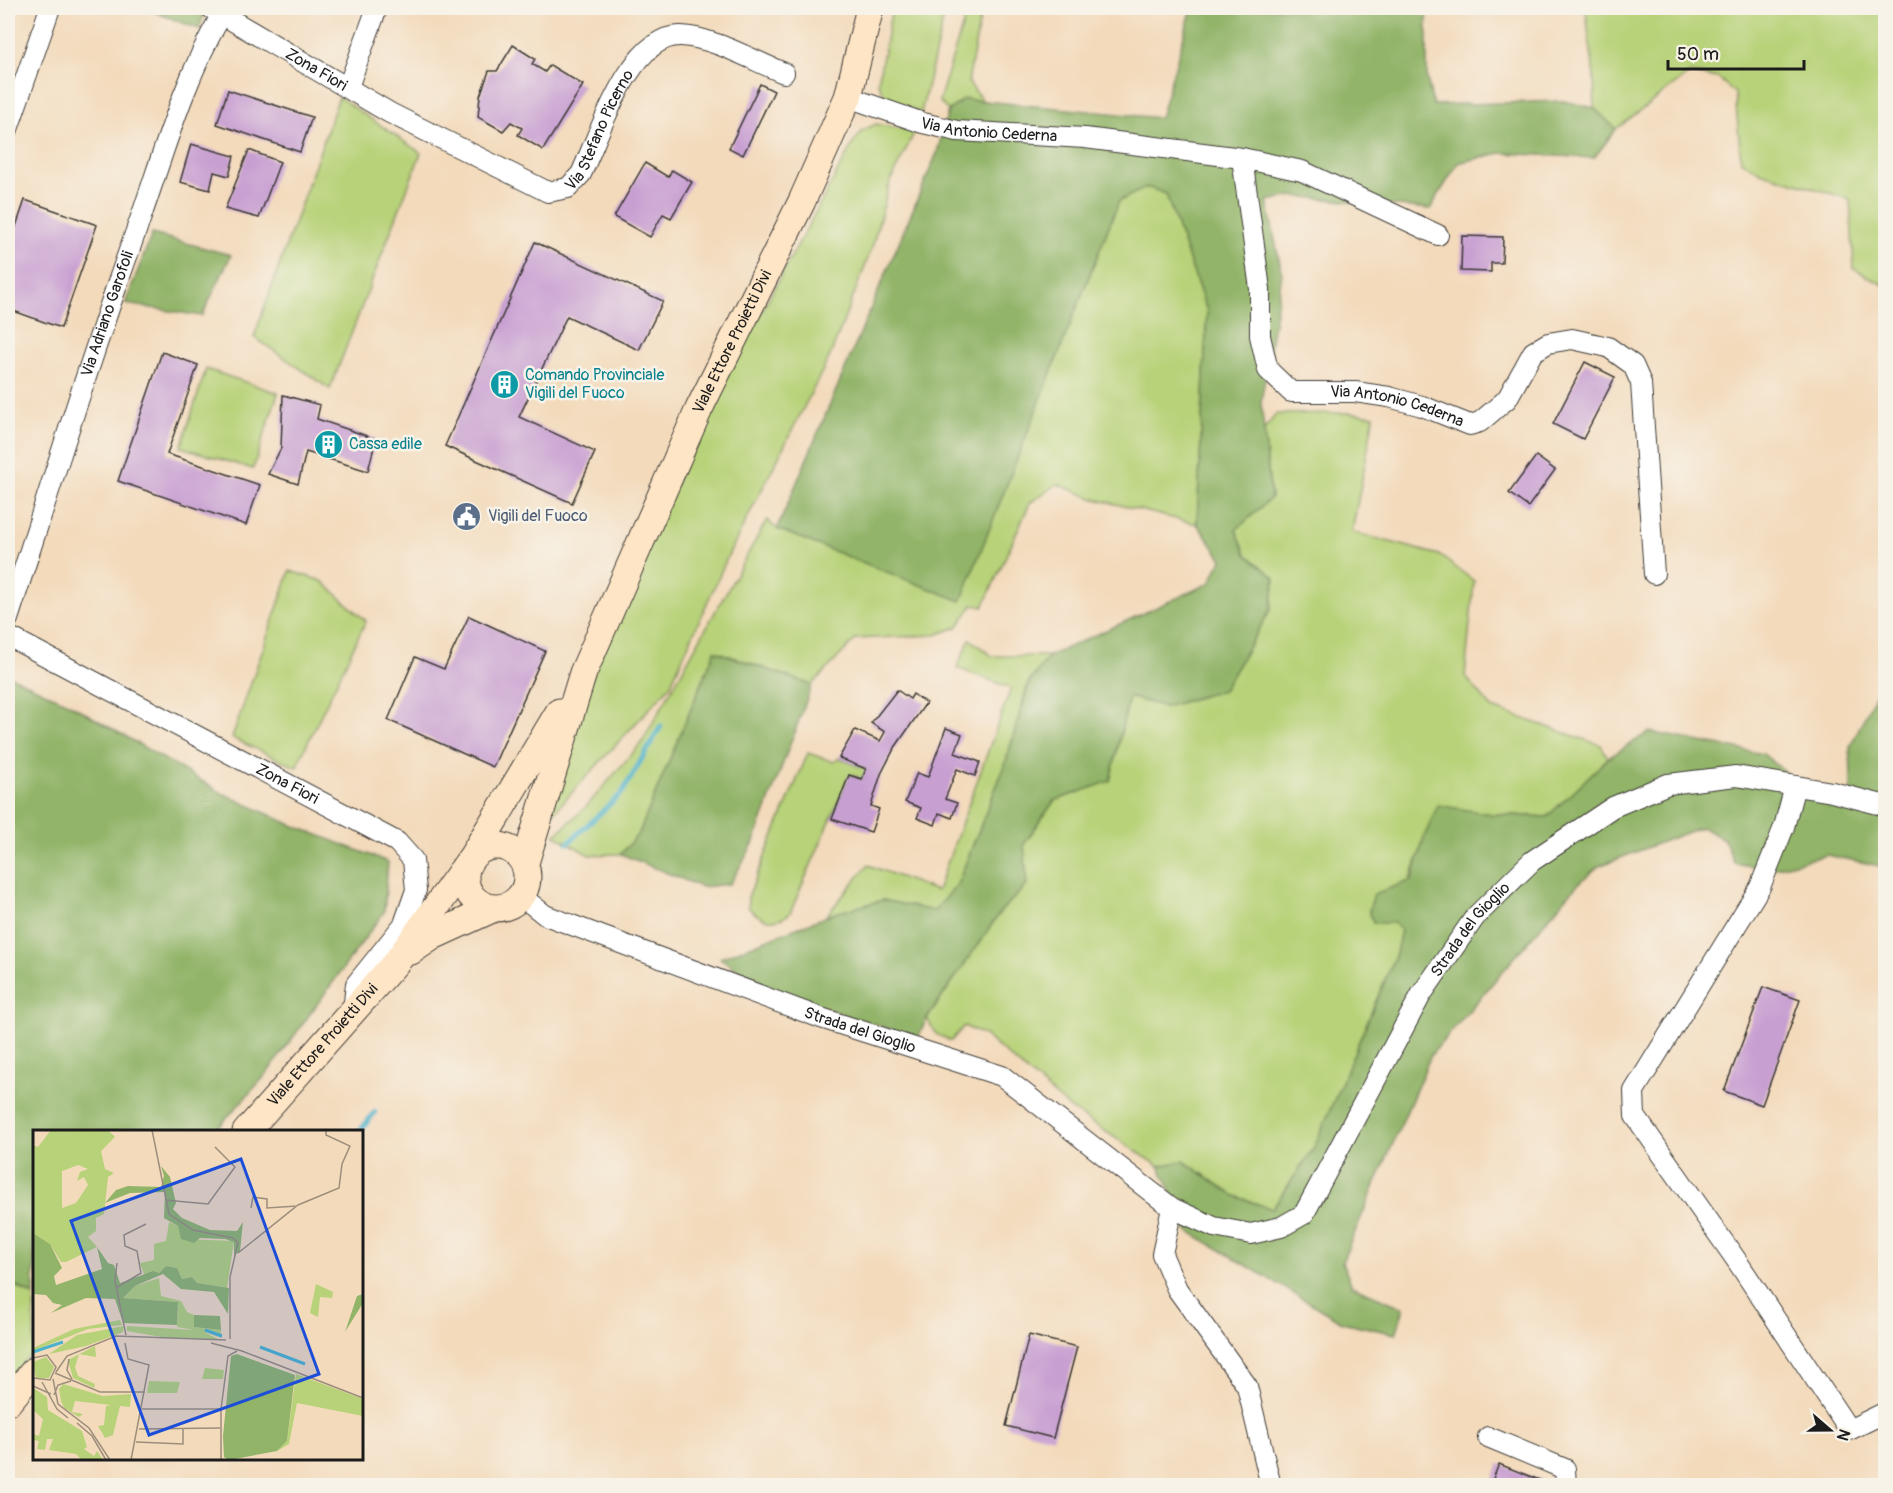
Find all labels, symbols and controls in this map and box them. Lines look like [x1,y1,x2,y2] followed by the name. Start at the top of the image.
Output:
[1668,33,1804,71] scale bar
[1677,43,1719,66] text: 50 m
[282,44,351,96] street label: Zona Fiori
[561,66,638,195] street label: Via Stefano Picerno
[919,113,1058,146] street label: Via Antonio Cederna
[77,248,138,379] street label: Via Adriano Garofoli
[688,267,776,417] street label: Viale Ettore Proietti Divi
[525,365,664,403] place label: Comando Provinciale Vigili del Fuoco
[488,368,520,400] building icon: Comando Provinciale Vigili del Fuoco
[1330,382,1467,432] street label: Via Antonio Cederna
[312,428,344,460] building icon: Cassa edile
[349,434,422,454] place label: Cassa edile
[451,500,483,532] public building icon: Vigili del Fuoco
[488,506,588,526] place label: Vigili del Fuoco
[252,759,322,809] street label: Zona Fiori
[1426,878,1515,981] street label: Strada del Gioglio
[263,979,383,1111] street label: Viale Ettore Proietti Divi
[801,1003,919,1058] street label: Strada del Gioglio
[33,1130,363,1460] inset map
[1800,1400,1860,1460] north arrow
[1832,1426,1854,1443] text: N

